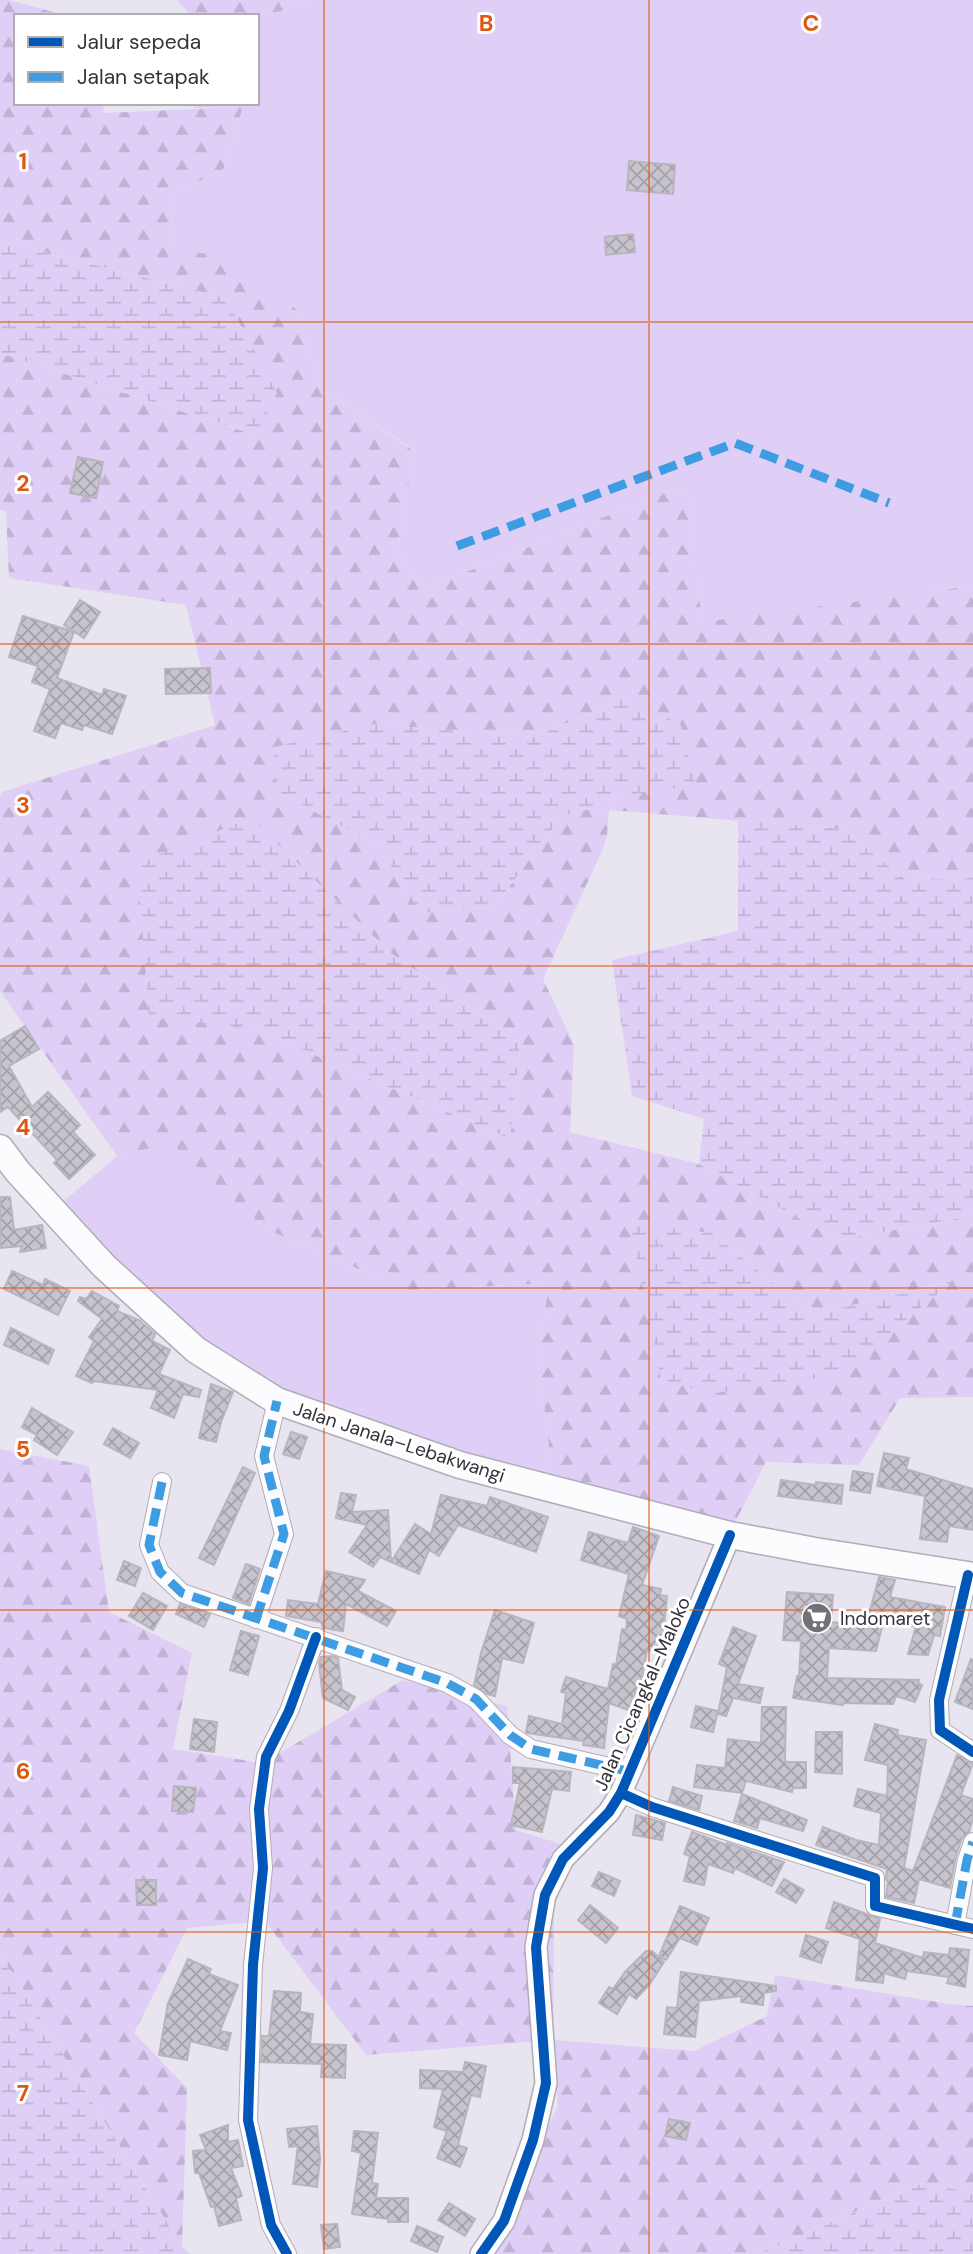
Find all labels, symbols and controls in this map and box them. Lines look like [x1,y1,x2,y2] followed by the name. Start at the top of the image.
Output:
[479,8,493,38] text: B
[803,8,819,38] text: C
[14,14,259,105] legend
[77,28,201,56] text: Jalur sepeda
[77,63,210,91] text: Jalan setapak
[19,146,27,176] text: 1
[16,468,30,498] text: 2
[16,790,30,820] text: 3
[16,1112,31,1142] text: 4
[290,1396,508,1488] street label: Jalan Janala–Lebakwangi
[16,1434,30,1464] text: 5
[588,1593,696,1795] street label: Jalan Cicangkal–Maloko
[800,1601,834,1635] supermarket icon: Indomaret
[840,1606,930,1631] place label: Indomaret
[16,1756,30,1786] text: 6
[17,2078,29,2108] text: 7

